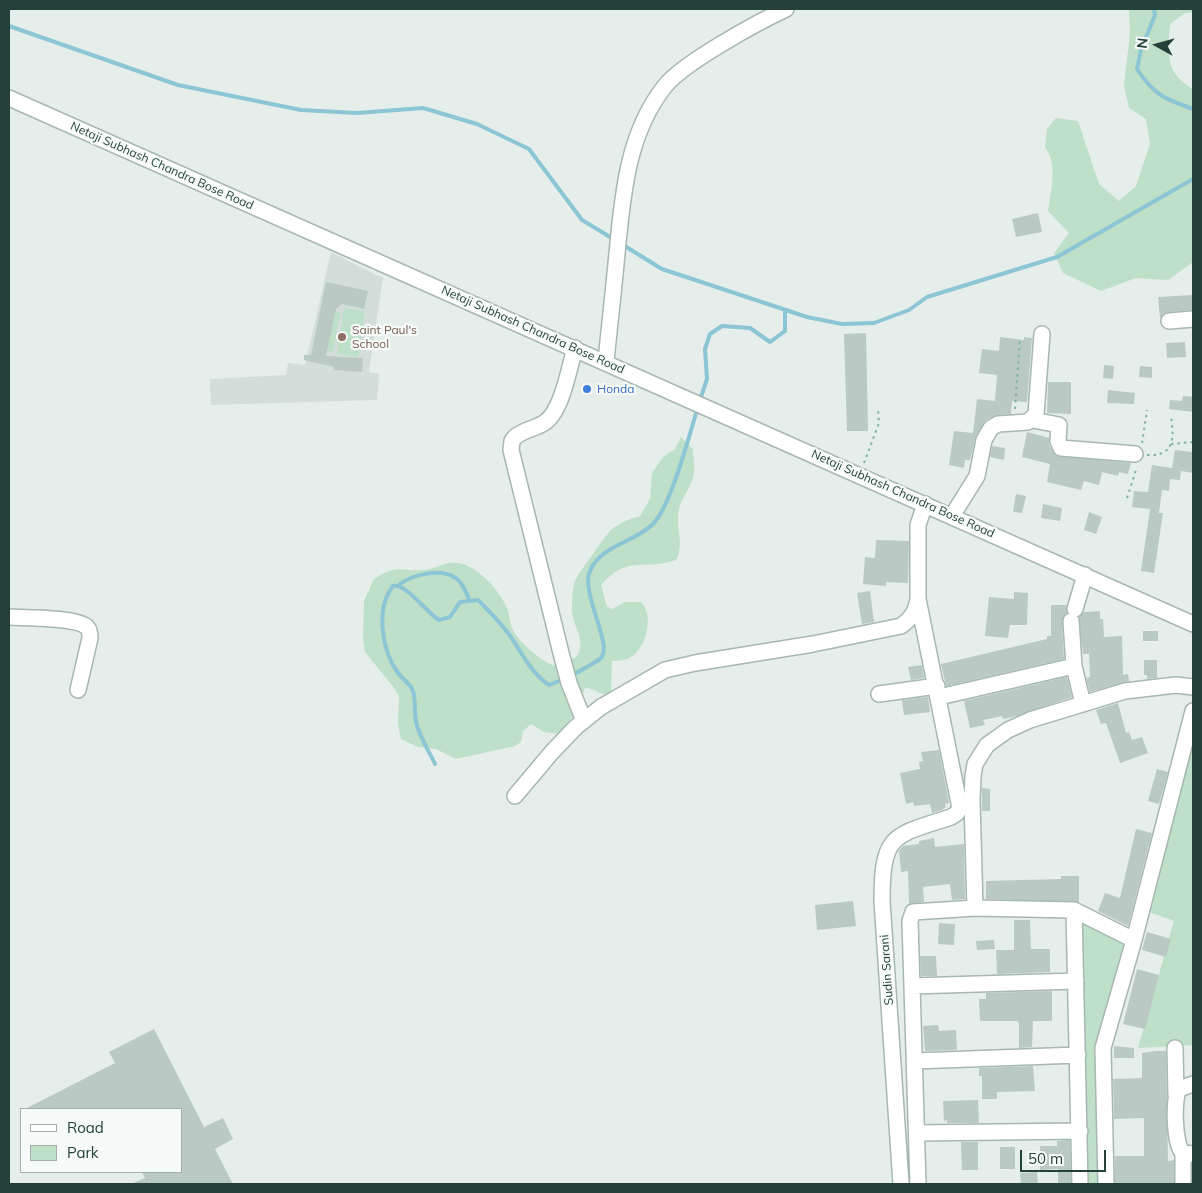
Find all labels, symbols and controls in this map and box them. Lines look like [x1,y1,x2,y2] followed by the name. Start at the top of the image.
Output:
[1132,20,1182,70] north arrow
[1133,37,1152,50] text: N
[68,119,256,213] street label: Netaji Subhash Chandra Bose Road
[439,283,627,377] street label: Netaji Subhash Chandra Bose Road
[352,323,417,351] place label: Saint Paul's School
[336,331,348,343] marker: Saint Paul's School
[597,382,634,396] place label: Honda
[581,383,593,395] marker: Honda
[809,447,997,541] street label: Netaji Subhash Chandra Bose Road
[877,934,897,1006] street label: Sudin Sarani
[20,1108,182,1173] legend
[67,1118,104,1137] text: Road
[1022,1140,1108,1172] scale bar
[67,1143,99,1162] text: Park
[1028,1149,1063,1168] text: 50 m

